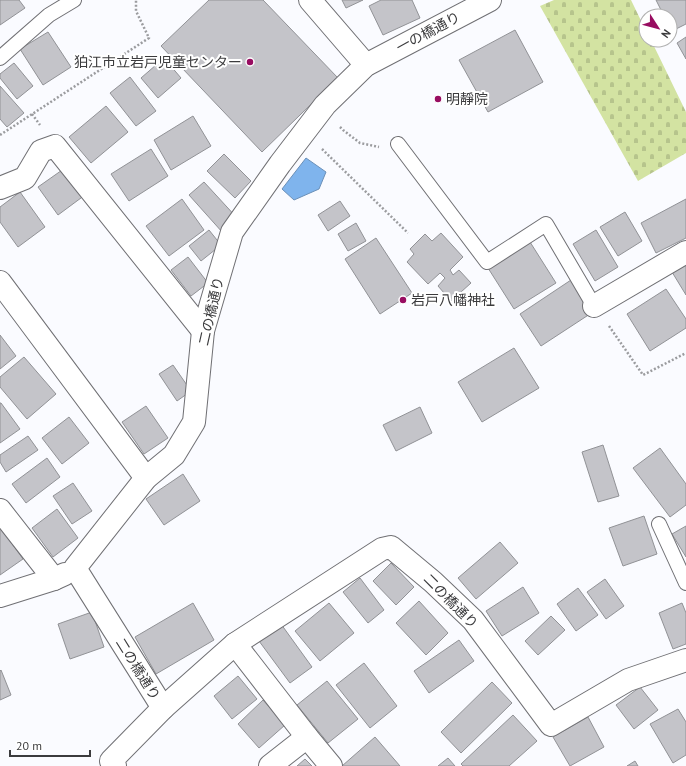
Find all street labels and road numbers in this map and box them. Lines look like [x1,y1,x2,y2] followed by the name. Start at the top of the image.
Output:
[393,8,463,56] street label: 一の橋通り
[194,275,228,347] street label: 二の橋通り
[420,570,482,632] street label: 二の橋通り
[112,635,164,703] street label: 二の橋通り

